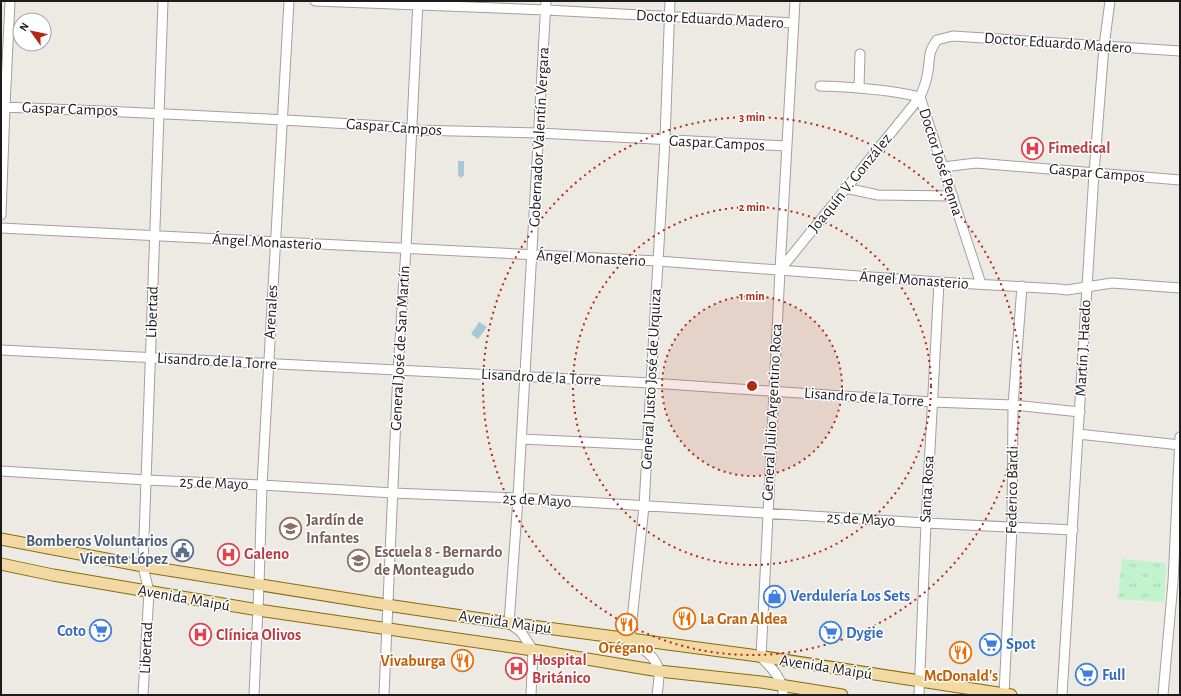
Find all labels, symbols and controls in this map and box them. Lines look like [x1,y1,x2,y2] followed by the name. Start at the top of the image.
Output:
[636,7,785,31] street label: Doctor Eduardo Madero
[12,12,52,52] north arrow
[17,21,31,33] text: N
[984,30,1133,56] street label: Doctor Eduardo Madero
[526,46,552,228] street label: Gobernador Valentín Vergara
[22,99,118,119] street label: Gaspar Campos
[916,106,966,218] street label: Doctor José Penna
[739,111,765,123] text: 3 min
[345,116,443,138] street label: Gaspar Campos
[805,130,895,235] street label: Joaquín V. González
[669,132,766,154] street label: Gaspar Campos
[1020,135,1046,161] hospital icon: Fimedical
[1048,140,1110,156] place label: Fimedical
[1048,161,1146,185] street label: Gaspar Campos
[739,201,765,213] text: 2 min
[212,229,323,253] street label: Ángel Monasterio
[536,245,647,269] street label: Ángel Monasterio
[388,265,412,431] street label: General José de San Martín
[859,266,970,292] street label: Ángel Monasterio
[262,284,280,340] street label: Arenales
[143,286,161,338] street label: Libertad
[638,288,664,470] street label: General Justo José de Urquiza
[739,290,765,302] text: 1 min
[1072,299,1094,397] street label: Martín J. Haedo
[759,323,785,501] street label: General Julio Argentino Roca
[156,350,278,372] street label: Lisandro de la Torre
[480,366,602,388] street label: Lisandro de la Torre
[745,379,759,393] centre of rings
[803,385,925,409] street label: Lisandro de la Torre
[1003,446,1021,534] street label: Federico Bardi
[917,455,937,523] street label: Santa Rosa
[179,474,249,493] street label: 25 de Mayo
[502,490,572,511] street label: 25 de Mayo
[826,509,896,530] street label: 25 de Mayo
[306,512,364,546] place label: Jardín de Infantes
[277,516,303,542] school or university icon: Jardín de Infantes
[26,533,168,567] place label: Bomberos Voluntarios Vicente López
[170,537,196,563] public building icon: Bomberos Voluntarios Vicente López
[215,541,241,567] hospital icon: Galeno
[374,544,503,578] place label: Escuela 8 - Bernardo de Monteagudo
[244,546,289,562] place label: Galeno
[345,548,371,574] school or university icon: Escuela 8 - Bernardo de Monteagudo
[137,582,231,614] street label: Avenida Maipú
[761,583,787,609] shop icon: Verdulería Los Sets
[790,588,910,604] place label: Verdulería Los Sets
[671,606,697,632] restaurant icon: La Gran Aldea
[458,608,552,636] street label: Avenida Maipú
[613,611,639,637] restaurant icon: Orégano
[700,611,788,627] place label: La Gran Aldea
[88,618,114,644] supermarket icon: Coto
[817,620,843,646] supermarket icon: Dygie
[137,622,155,674] street label: Libertad
[188,622,214,648] hospital icon: Clínica Olivos
[57,623,86,639] place label: Coto
[846,625,884,642] place label: Dygie
[216,627,301,643] place label: Clínica Olivos
[977,631,1003,657] supermarket icon: Spot
[1006,636,1036,652] place label: Spot
[599,640,654,656] place label: Orégano
[948,640,974,666] restaurant icon: McDonald's
[449,648,475,674] restaurant icon: Vivaburga
[532,652,591,686] place label: Hospital Británico
[779,652,873,682] street label: Avenida Maipú
[380,653,446,669] place label: Vivaburga
[504,656,530,682] hospital icon: Hospital Británico
[1073,662,1099,688] supermarket icon: Full
[1102,667,1126,683] place label: Full
[924,668,998,684] place label: McDonald's

